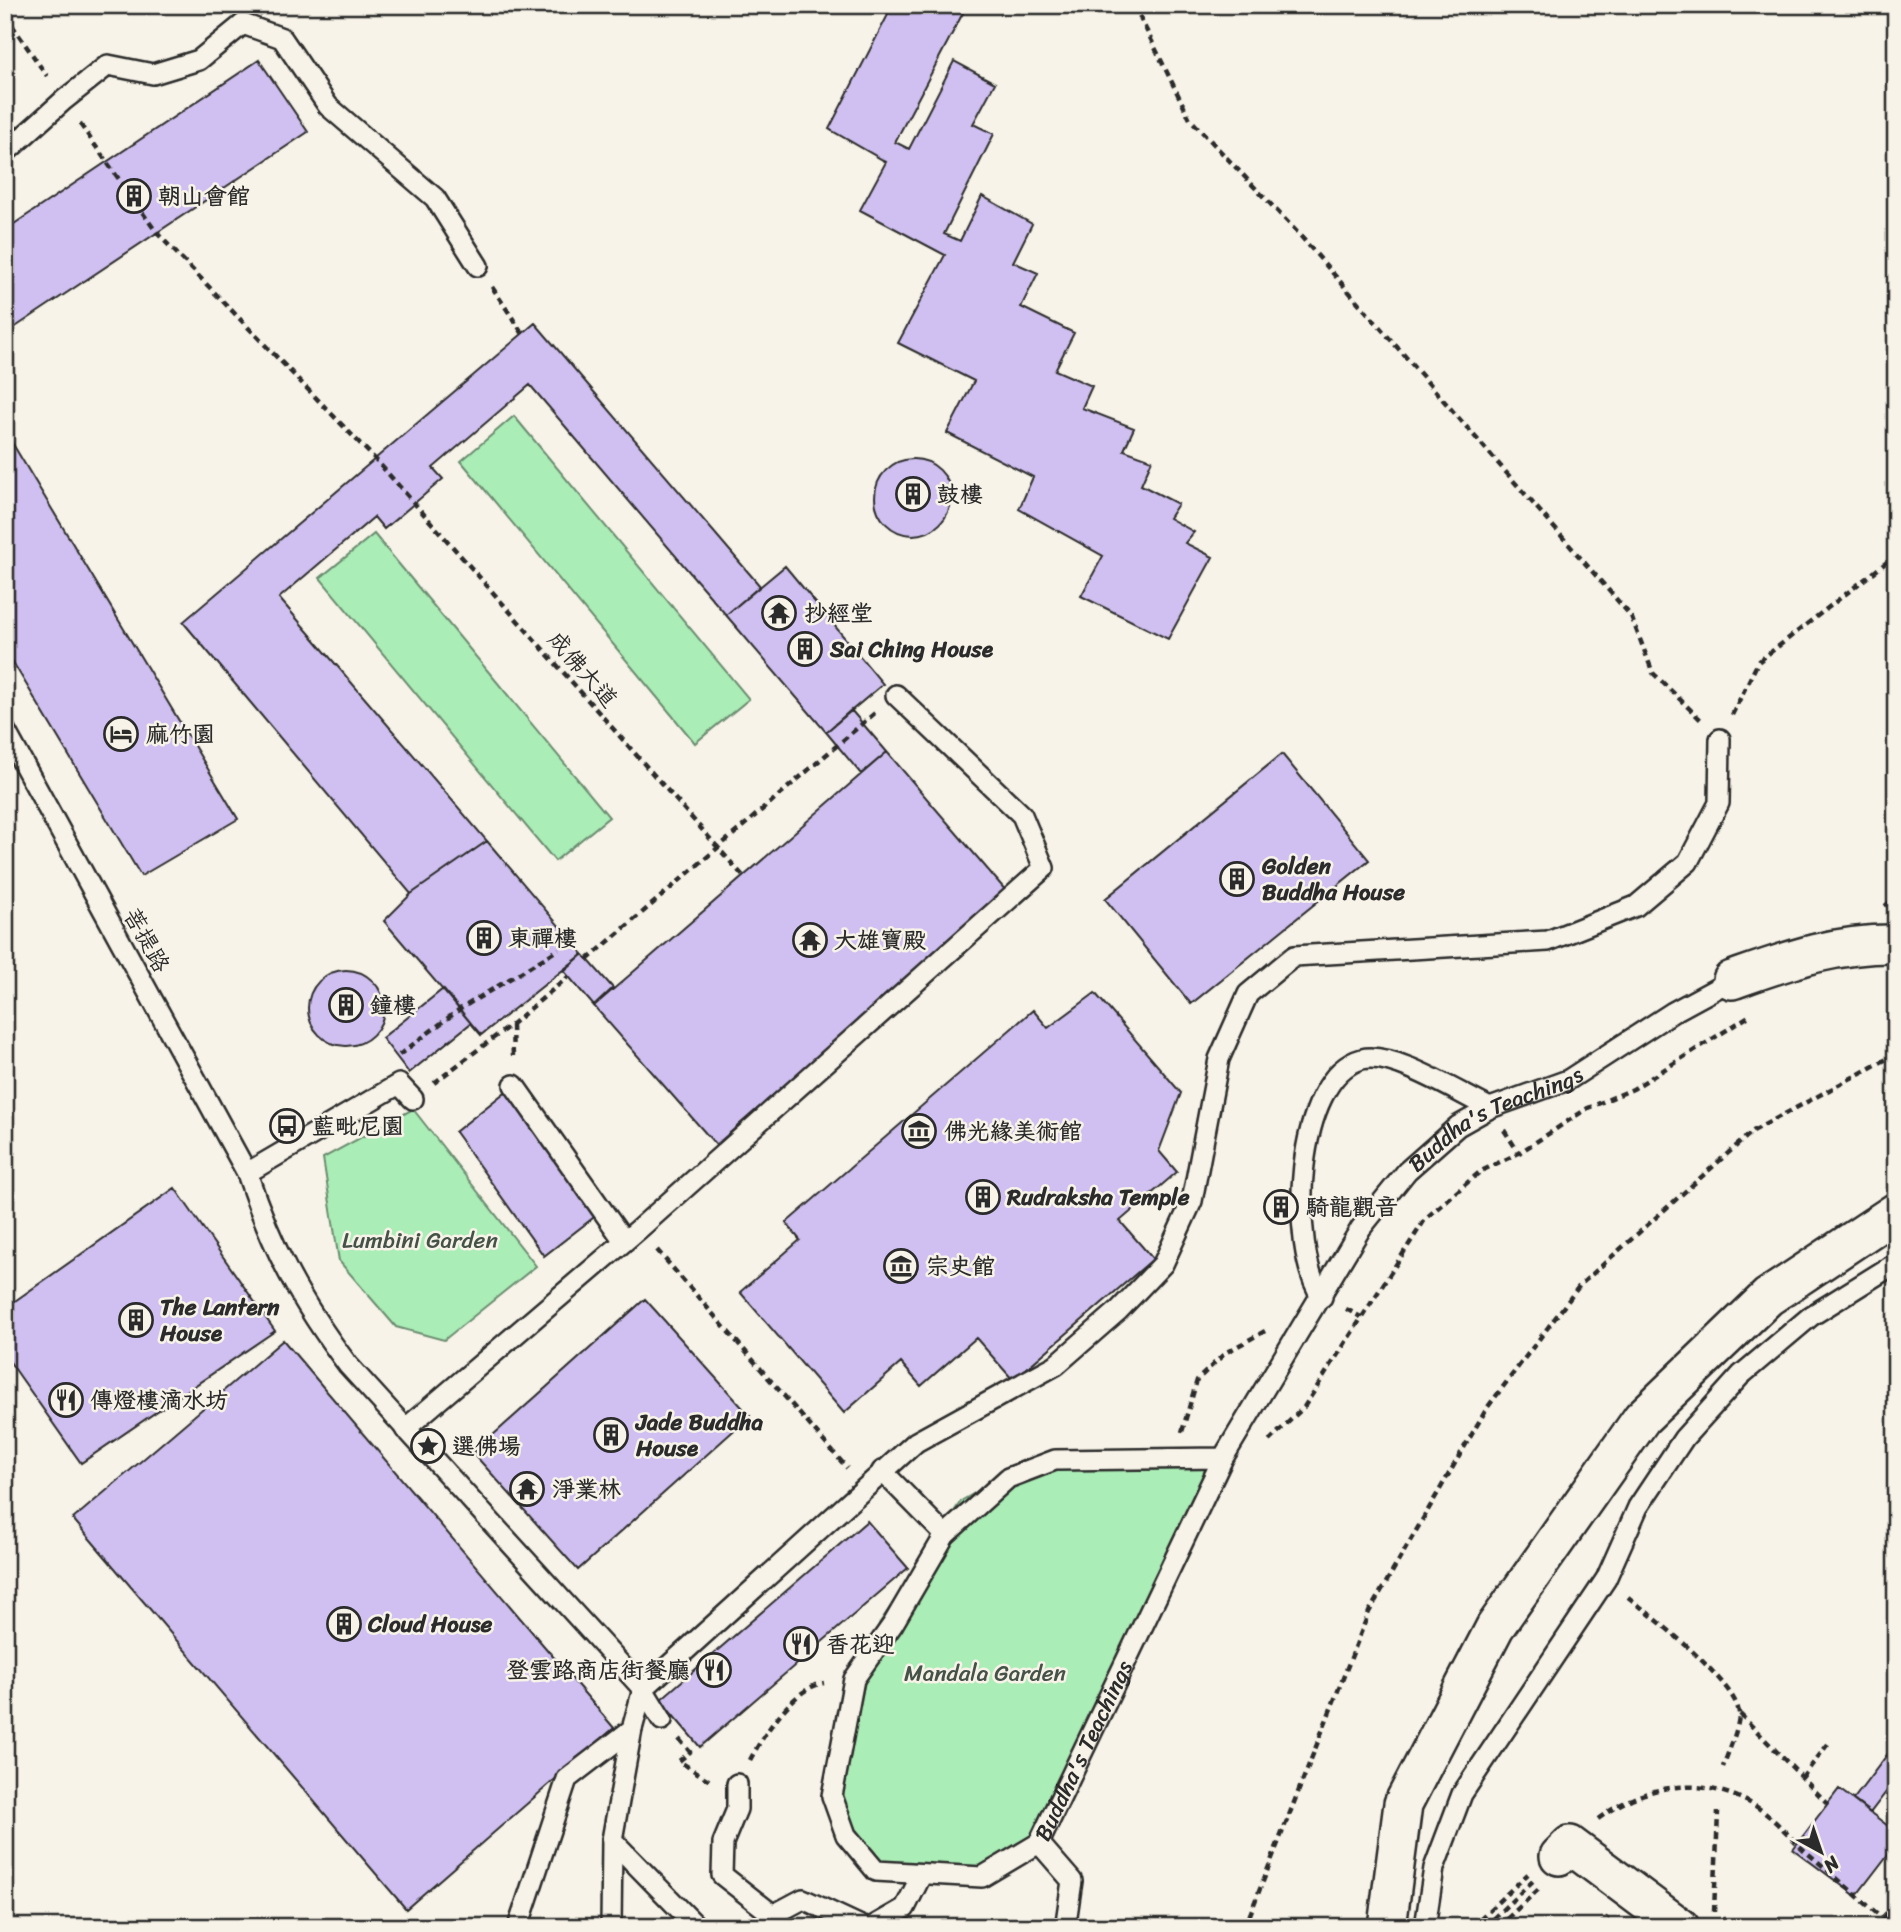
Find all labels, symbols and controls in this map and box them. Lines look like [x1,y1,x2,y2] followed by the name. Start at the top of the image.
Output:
[158,176,250,217] place label: 朝山會館
[115,177,153,215] building icon: 朝山會館
[937,474,983,515] place label: 鼓樓
[894,475,932,513] building icon: 鼓樓
[804,593,873,634] place label: 抄經堂
[760,594,798,632] temple icon: 抄經堂
[537,621,628,717] street label: 成佛大道
[829,629,994,670] place label: Sai Ching House
[786,630,824,668] building icon: Sai Ching House
[146,714,215,755] place label: 麻竹園
[102,715,140,753] hotel icon: 麻竹園
[1261,846,1405,913] place label: Golden Buddha House
[1218,860,1256,898] building icon: Golden Buddha House
[112,900,181,980] street label: 菩提路
[508,918,577,959] place label: 東禪樓
[465,919,503,957] building icon: 東禪樓
[834,920,926,961] place label: 大雄寶殿
[791,921,829,959] temple icon: 大雄寶殿
[370,985,416,1026] place label: 鐘樓
[327,986,365,1024] building icon: 鐘樓
[1398,1055,1592,1183] street label: Buddha's Teachings
[312,1106,404,1147] place label: 藍毗尼園
[268,1107,306,1145] bus stop icon: 藍毗尼園
[944,1111,1082,1152] place label: 佛光緣美術館
[900,1112,938,1150] museum icon: 佛光緣美術館
[1006,1177,1190,1218] place label: Rudraksha Temple
[964,1178,1002,1216] building icon: Rudraksha Temple
[1306,1187,1398,1228] place label: 騎龍觀音
[1262,1188,1300,1226] building icon: 騎龍觀音
[342,1220,498,1261] park label: Lumbini Garden
[926,1246,995,1287] place label: 宗史館
[882,1247,920,1285] museum icon: 宗史館
[159,1287,280,1354] place label: The Lantern House
[117,1301,155,1339] building icon: The Lantern House
[90,1380,228,1421] place label: 傳燈樓滴水坊
[47,1381,85,1419] restaurant icon: 傳燈樓滴水坊
[634,1402,764,1469] place label: Jade Buddha House
[592,1416,630,1454] building icon: Jade Buddha House
[452,1426,521,1467] place label: 選佛場
[409,1427,447,1465] place icon: 選佛場
[552,1469,621,1510] place label: 淨業林
[508,1470,546,1508] temple icon: 淨業林
[367,1604,492,1645] place label: Cloud House
[325,1605,363,1643] building icon: Cloud House
[826,1624,895,1665] place label: 香花迎
[782,1625,820,1663] restaurant icon: 香花迎
[506,1650,690,1691] place label: 登雲路商店街餐廳
[695,1651,733,1689] restaurant icon: 登雲路商店街餐廳
[904,1653,1067,1694] park label: Mandala Garden
[1023,1653,1145,1848] street label: Buddha's Teachings
[1786,1816,1856,1886] north arrow
[1815,1847,1848,1882] text: N

